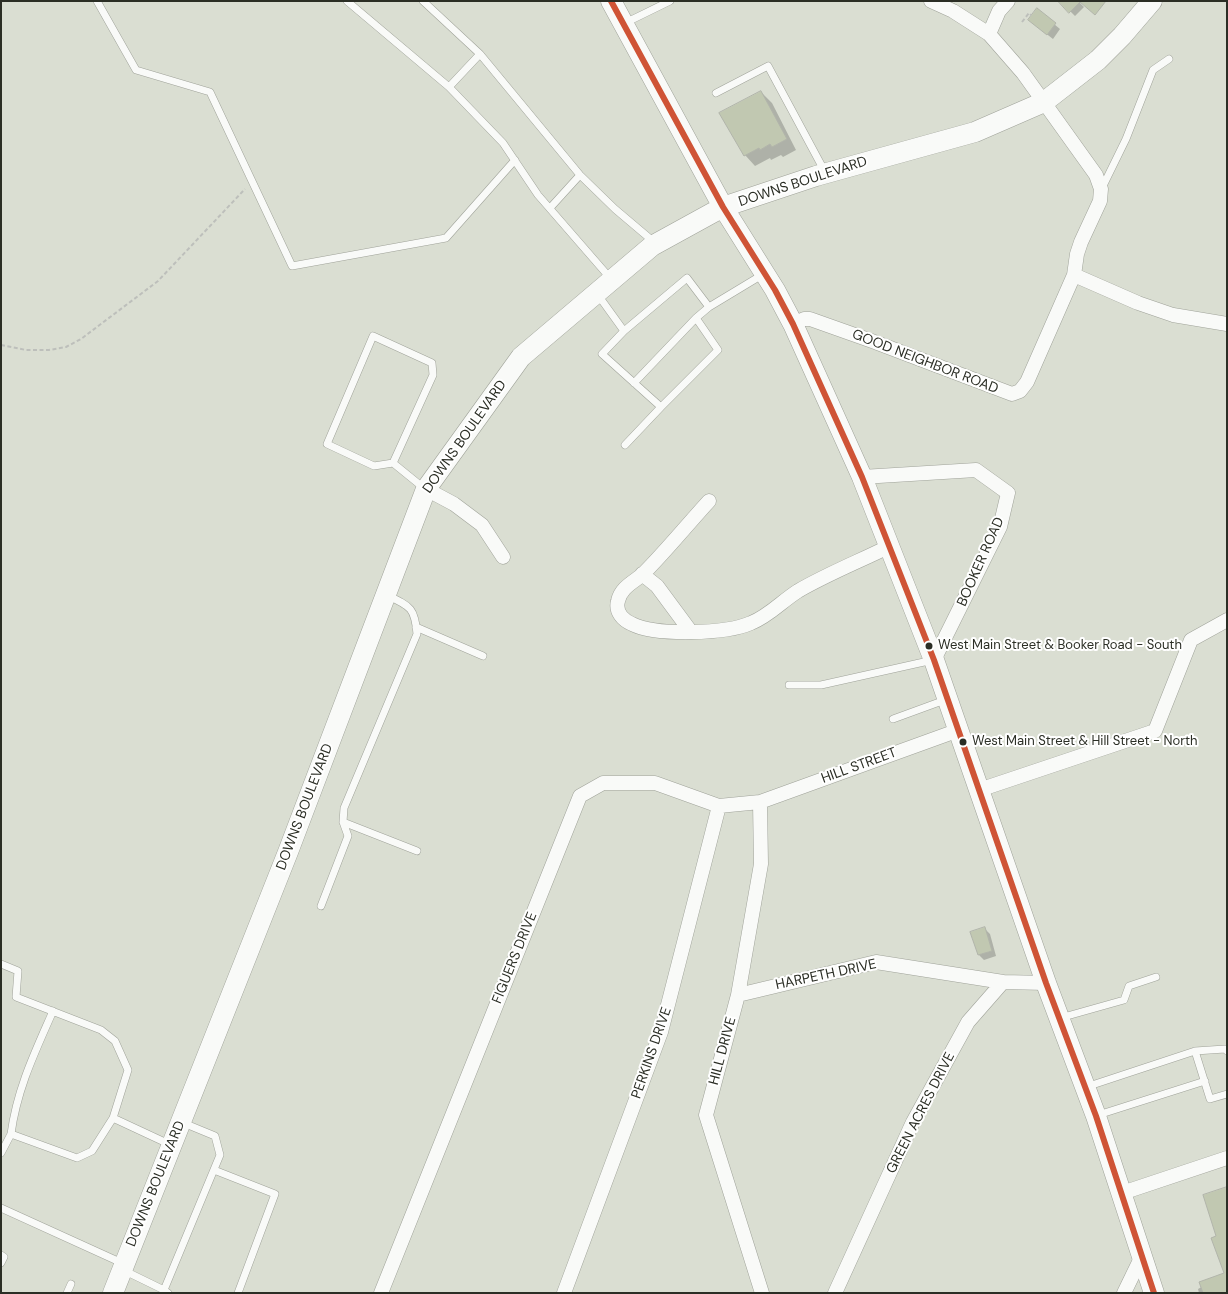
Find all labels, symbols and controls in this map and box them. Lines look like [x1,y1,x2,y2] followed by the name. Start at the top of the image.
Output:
[737,153,869,211] street label: DOWNS BOULEVARD
[849,326,1001,398] street label: GOOD NEIGHBOR ROAD
[420,377,510,497] street label: DOWNS BOULEVARD
[954,515,1008,609] street label: BOOKER ROAD
[938,638,1182,654] place label: West Main Street & Booker Road - South
[924,641,934,651] marker: West Main Street & Booker Road - South
[972,734,1198,750] place label: West Main Street & Hill Street - North
[958,737,968,747] marker: West Main Street & Hill Street - North
[273,741,337,873] street label: DOWNS BOULEVARD
[819,745,899,787] street label: HILL STREET
[489,910,541,1006] street label: FIGUERS DRIVE
[774,956,878,994] street label: HARPETH DRIVE
[628,1005,676,1101] street label: PERKINS DRIVE
[706,1015,740,1087] street label: HILL DRIVE
[883,1050,959,1176] street label: GREEN ACRES DRIVE
[123,1119,189,1249] street label: DOWNS BOULEVARD

